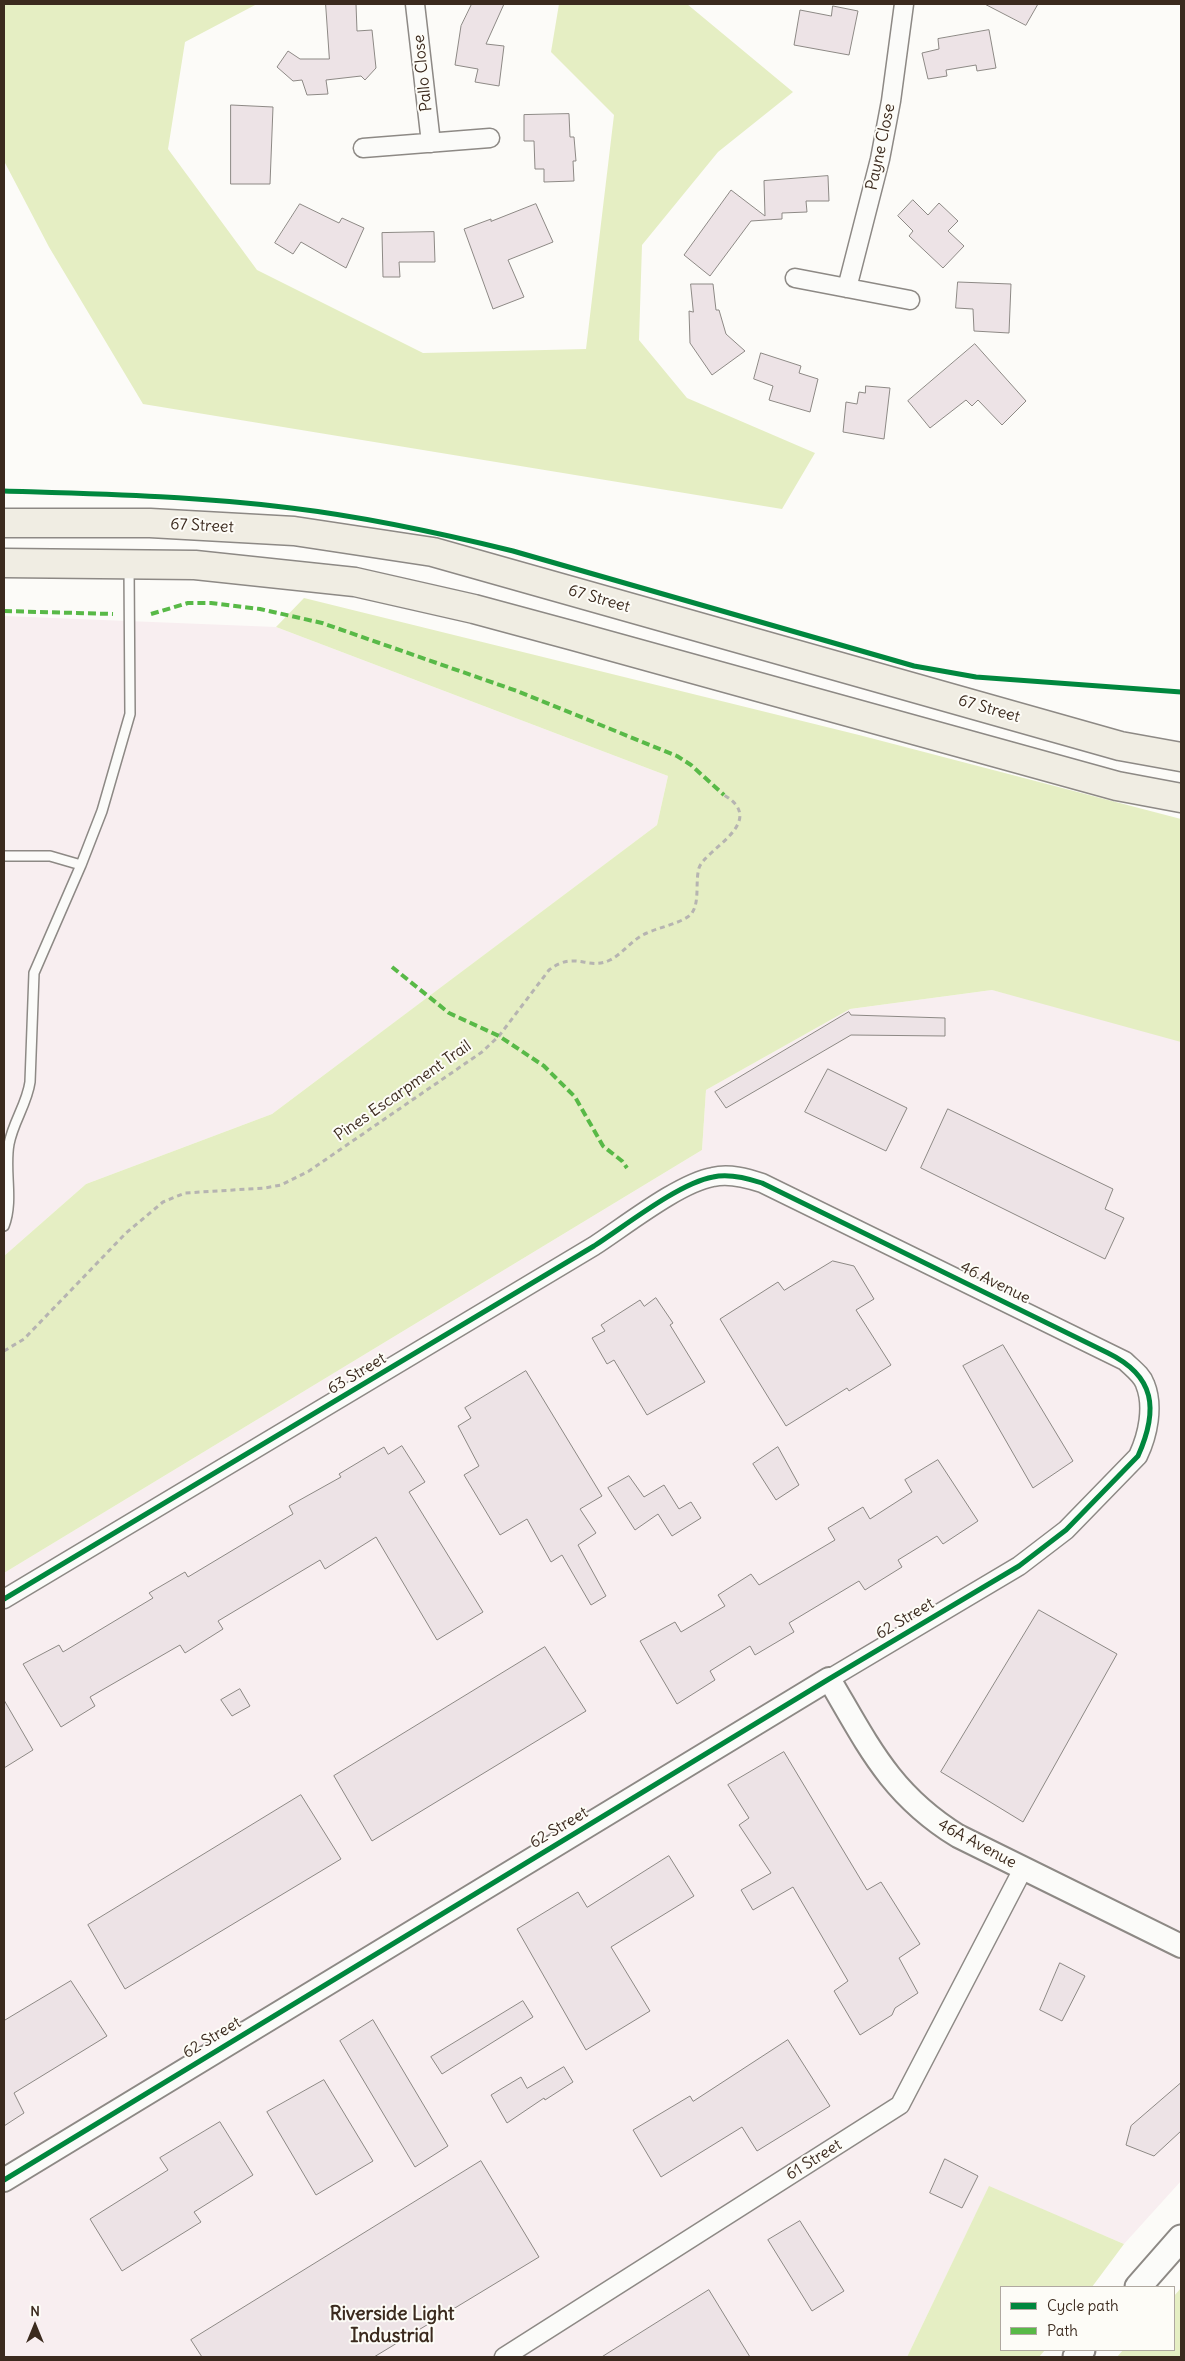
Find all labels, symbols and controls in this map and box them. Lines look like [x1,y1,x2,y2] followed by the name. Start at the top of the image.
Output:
[409,34,437,112] street label: Pallo Close
[862,102,900,192] street label: Payne Close
[170,515,234,537] street label: 67 Street
[566,581,632,617] street label: 67 Street
[956,691,1022,727] street label: 67 Street
[331,1037,475,1145] street label: Pines Escarpment Trail
[957,1258,1033,1308] street label: 46 Avenue
[324,1349,390,1399] street label: 63 Street
[872,1594,938,1644] street label: 62 Street
[526,1803,592,1853] street label: 62 Street
[934,1815,1020,1873] street label: 46A Avenue
[179,2013,245,2063] street label: 62 Street
[783,2135,845,2185] street label: 61 Street
[1000,2286,1175,2351] legend
[1047,2296,1119,2315] text: Cycle path
[10,2301,60,2351] north arrow
[30,2302,40,2320] text: N
[330,2304,454,2348] district label: Riverside Light Industrial
[1047,2321,1078,2340] text: Path

